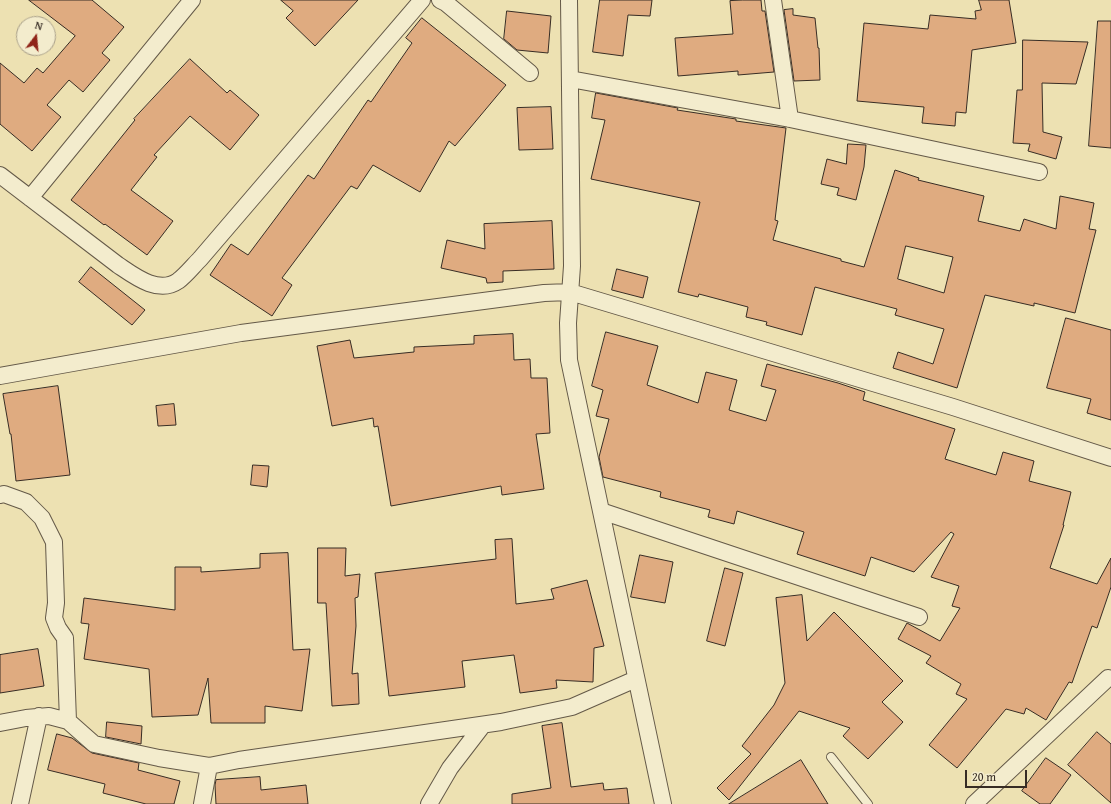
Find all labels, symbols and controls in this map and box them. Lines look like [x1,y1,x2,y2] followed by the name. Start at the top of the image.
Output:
[16,16,56,56] north arrow
[33,17,45,34] text: N
[967,762,1029,788] scale bar
[972,768,996,785] text: 20 m

